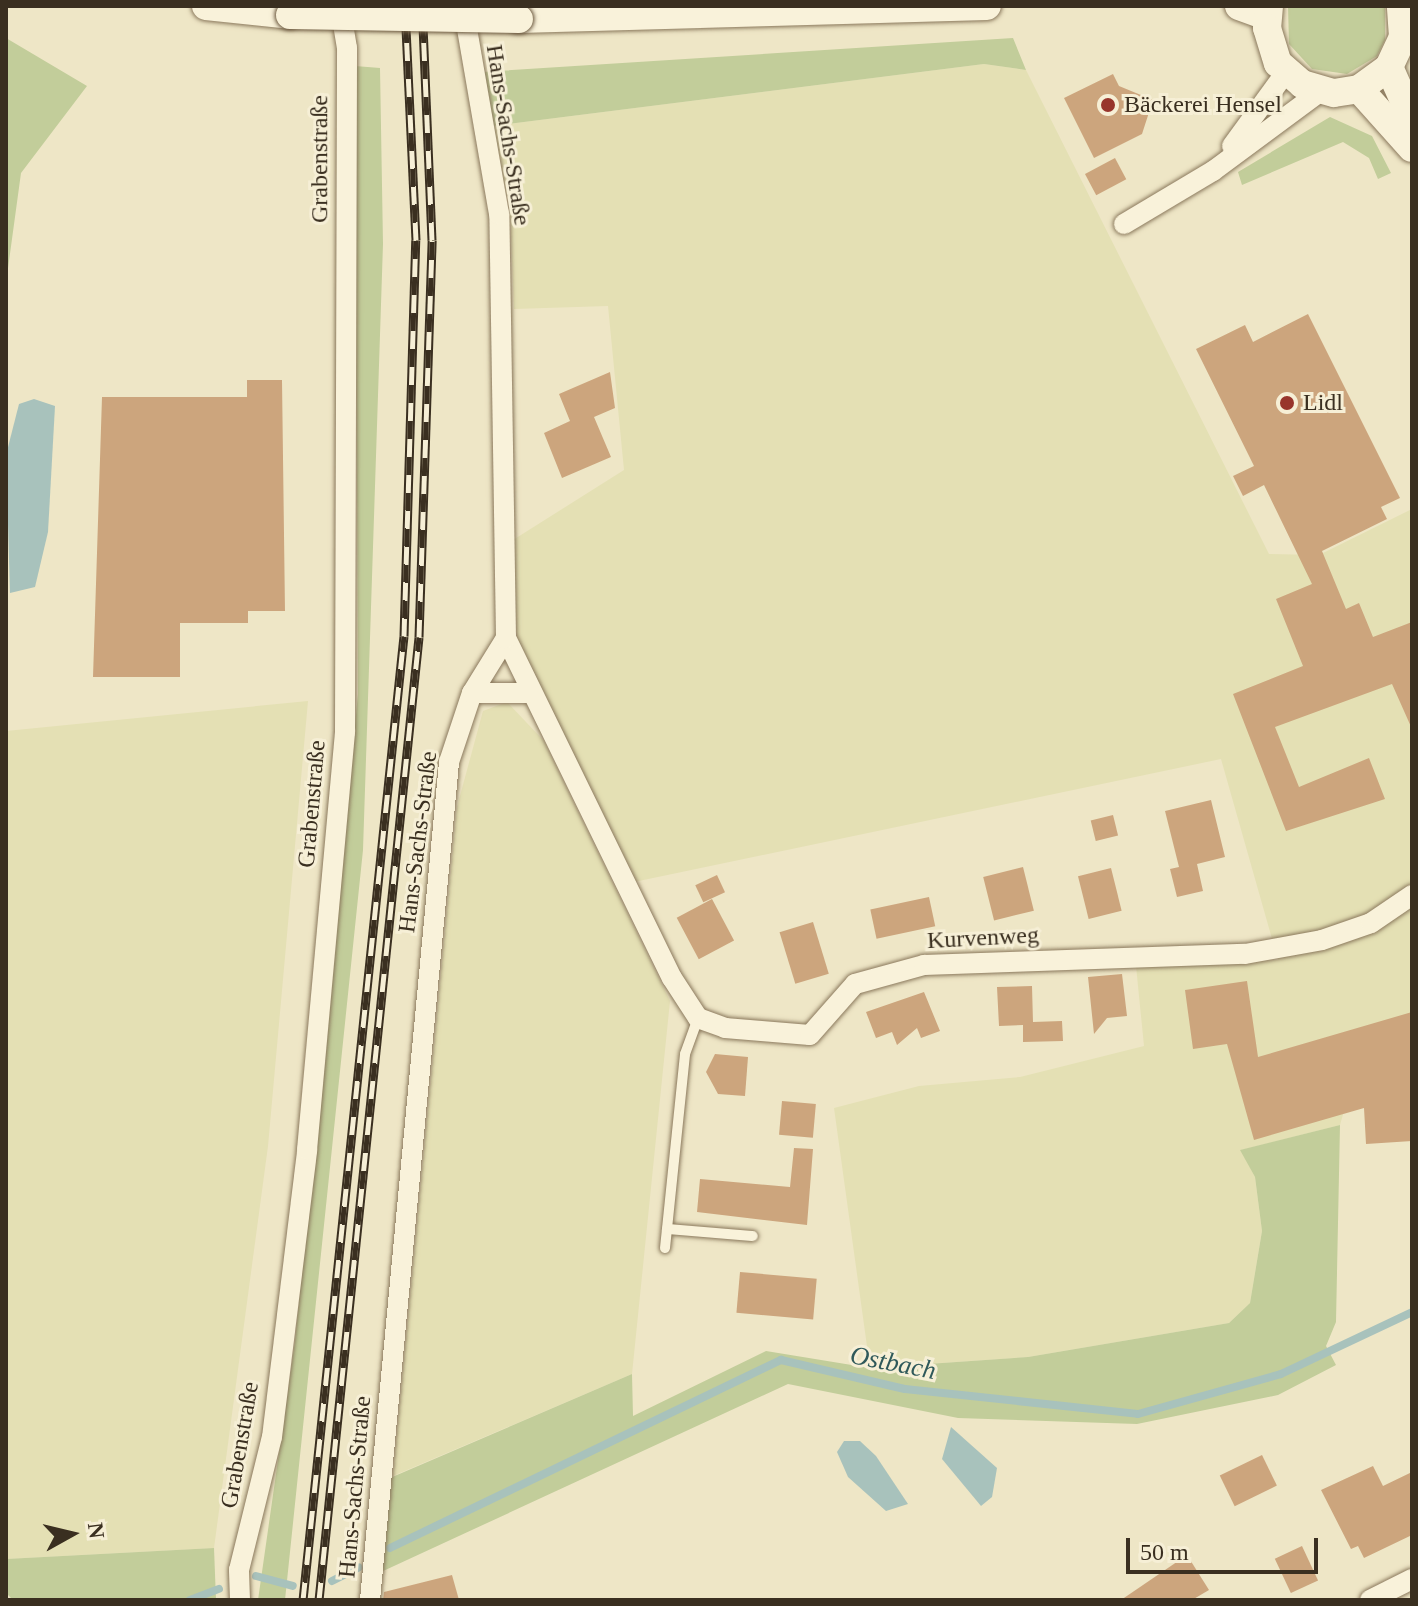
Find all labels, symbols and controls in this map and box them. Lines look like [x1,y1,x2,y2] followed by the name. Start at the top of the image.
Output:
[479,43,537,227] street label: Hans-Sachs-Straße
[1124,91,1282,119] place label: Bäckerei Hensel
[306,95,334,223] street label: Grabenstraße
[1099,96,1117,114] marker: Bäckerei Hensel
[1303,389,1343,417] place label: Lidl
[1278,394,1296,412] marker: Lidl
[292,739,332,869] street label: Grabenstraße
[393,750,443,934] street label: Hans-Sachs-Straße
[926,921,1040,955] street label: Kurvenweg
[847,1339,939,1387] water label: Ostbach
[215,1380,265,1510] street label: Grabenstraße
[333,1395,377,1579] street label: Hans-Sachs-Straße
[32,1494,112,1574] north arrow
[83,1521,110,1540] text: N
[1130,1522,1322,1572] scale bar
[1140,1539,1189,1565] text: 50 m

